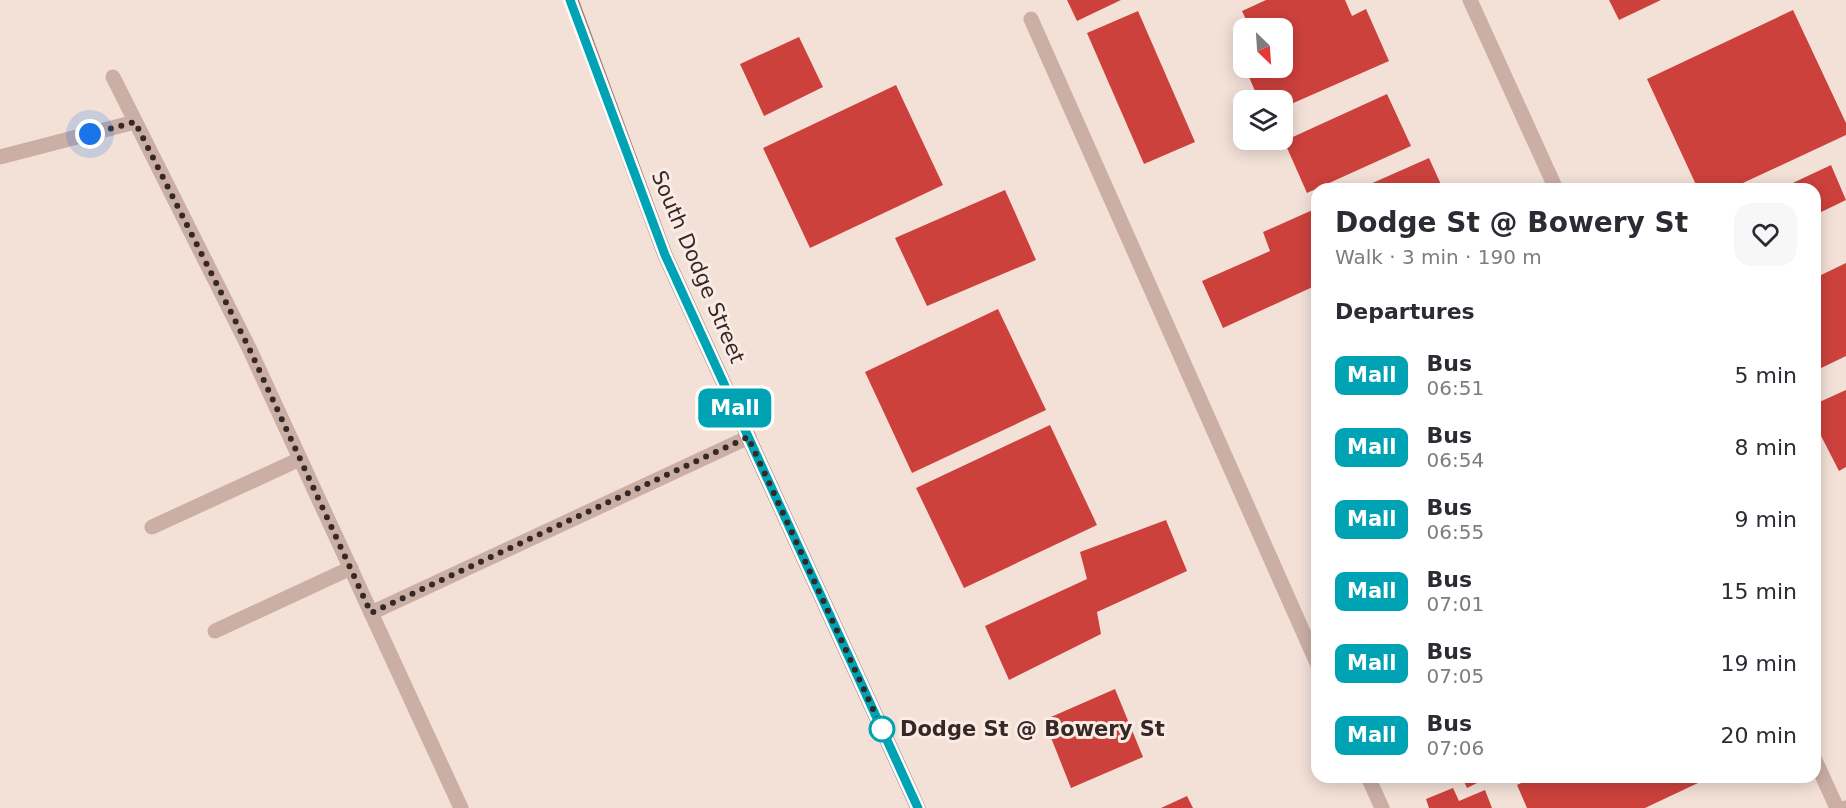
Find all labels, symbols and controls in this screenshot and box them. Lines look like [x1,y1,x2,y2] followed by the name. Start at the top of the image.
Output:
[1233,18,1293,78] north arrow
[1233,18,1293,150] map controls
[1233,90,1293,150] button: layers
[75,119,105,149] your location
[647,167,749,367] street label: South Dodge Street
[1734,203,1797,266] button: heart
[1335,206,1688,239] text: Dodge St @ Bowery St
[1335,245,1542,269] text: Walk · 3 min · 190 m
[1335,299,1475,324] text: Departures
[1426,351,1472,376] text: Bus
[1347,363,1396,387] text: Mall
[1735,363,1797,388] text: 5 min
[1426,376,1484,400] text: 06:51
[693,388,777,428] line badge: Mall
[710,396,760,420] text: Mall
[1426,423,1472,448] text: Bus
[1347,435,1396,459] text: Mall
[1735,435,1797,460] text: 8 min
[1426,448,1484,472] text: 06:54
[1426,495,1472,520] text: Bus
[1347,507,1396,531] text: Mall
[1735,507,1797,532] text: 9 min
[1426,520,1484,544] text: 06:55
[1426,567,1472,592] text: Bus
[1347,579,1396,603] text: Mall
[1721,579,1797,604] text: 15 min
[1426,592,1484,616] text: 07:01
[1426,639,1472,664] text: Bus
[1347,651,1396,675] text: Mall
[1721,651,1797,676] text: 19 min
[1426,664,1484,688] text: 07:05
[1426,711,1472,736] text: Bus
[869,716,895,742] marker: Dodge St @ Bowery St
[900,717,1165,741] place label: Dodge St @ Bowery St
[1347,723,1396,747] text: Mall
[1721,723,1797,748] text: 20 min
[1426,736,1484,760] text: 07:06

